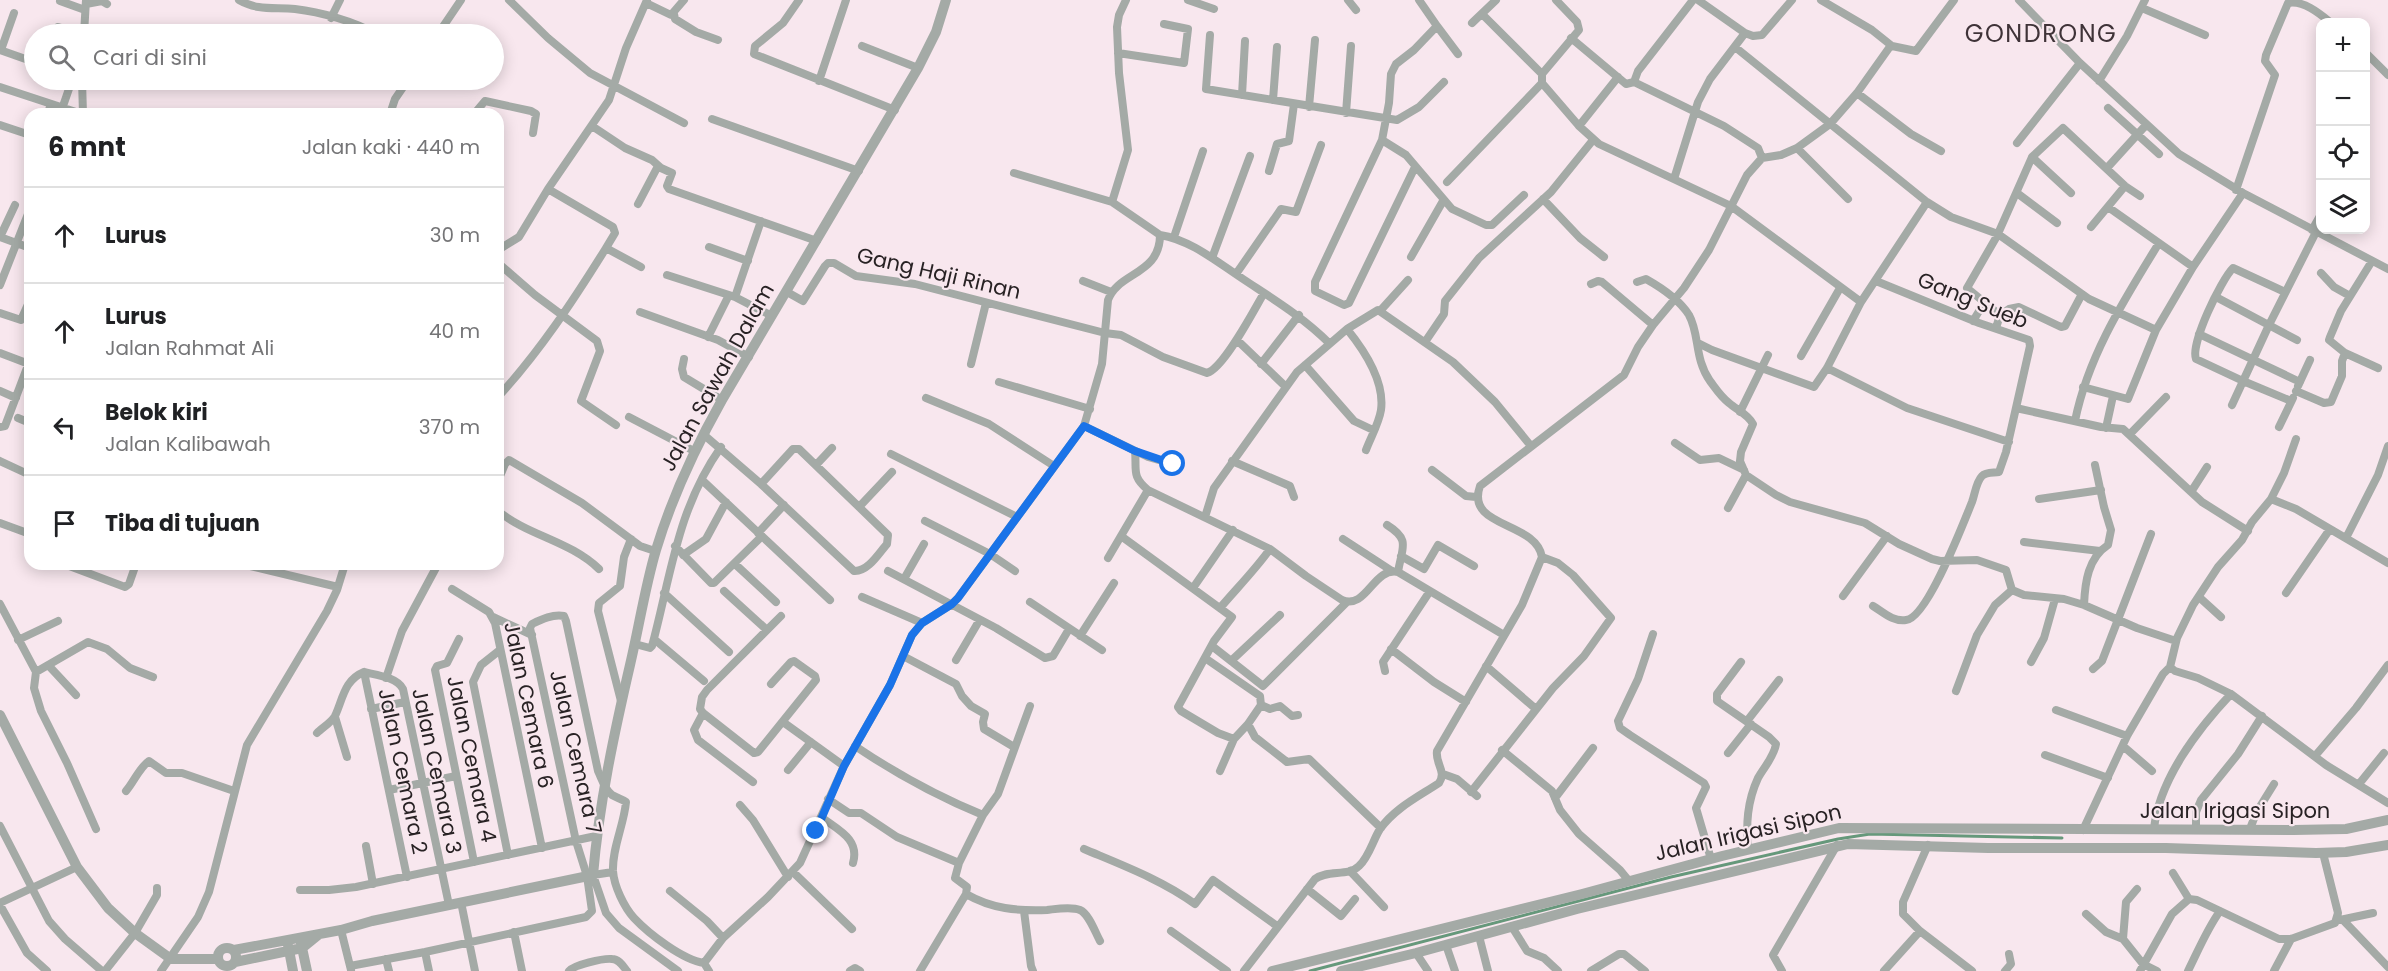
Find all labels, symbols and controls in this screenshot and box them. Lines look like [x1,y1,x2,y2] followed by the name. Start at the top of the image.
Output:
[1965,17,2117,50] district label: GONDRONG
[2316,18,2370,234] map controls
[2316,18,2370,72] button: +
[24,24,504,90] search box
[45,41,78,74] icon: search
[93,42,207,73] text: Cari di sini
[2316,72,2370,126] button: −
[2316,126,2370,180] button: locate
[48,129,126,165] text: 6 mnt
[302,133,480,161] text: Jalan kaki · 440 m
[2316,180,2370,234] button: layers
[48,219,81,252] icon: ahead
[105,220,167,251] text: Lurus
[430,221,480,249] text: 30 m
[854,240,1024,306] street label: Gang Haji Rinan
[1913,265,2033,335] street label: Gang Sueb
[653,278,781,476] street label: Jalan Sawah Dalam
[105,301,167,332] text: Lurus
[48,315,81,348] icon: ahead
[429,317,480,345] text: 40 m
[105,334,274,362] text: Jalan Rahmat Ali
[105,397,208,428] text: Belok kiri
[48,411,81,444] icon: left
[419,413,480,441] text: 370 m
[105,430,271,458] text: Jalan Kalibawah
[1159,450,1185,476] route start
[48,507,81,540] icon: arrive
[105,508,260,539] text: Tiba di tujuan
[497,619,561,791] street label: Jalan Cemara 6
[543,667,609,837] street label: Jalan Cemara 7
[440,673,504,845] street label: Jalan Cemara 4
[405,685,469,857] street label: Jalan Cemara 3
[371,686,435,856] street label: Jalan Cemara 2
[1652,796,1844,868] street label: Jalan Irigasi Sipon
[2140,796,2330,825] street label: Jalan Irigasi Sipon
[802,817,828,843] route end

